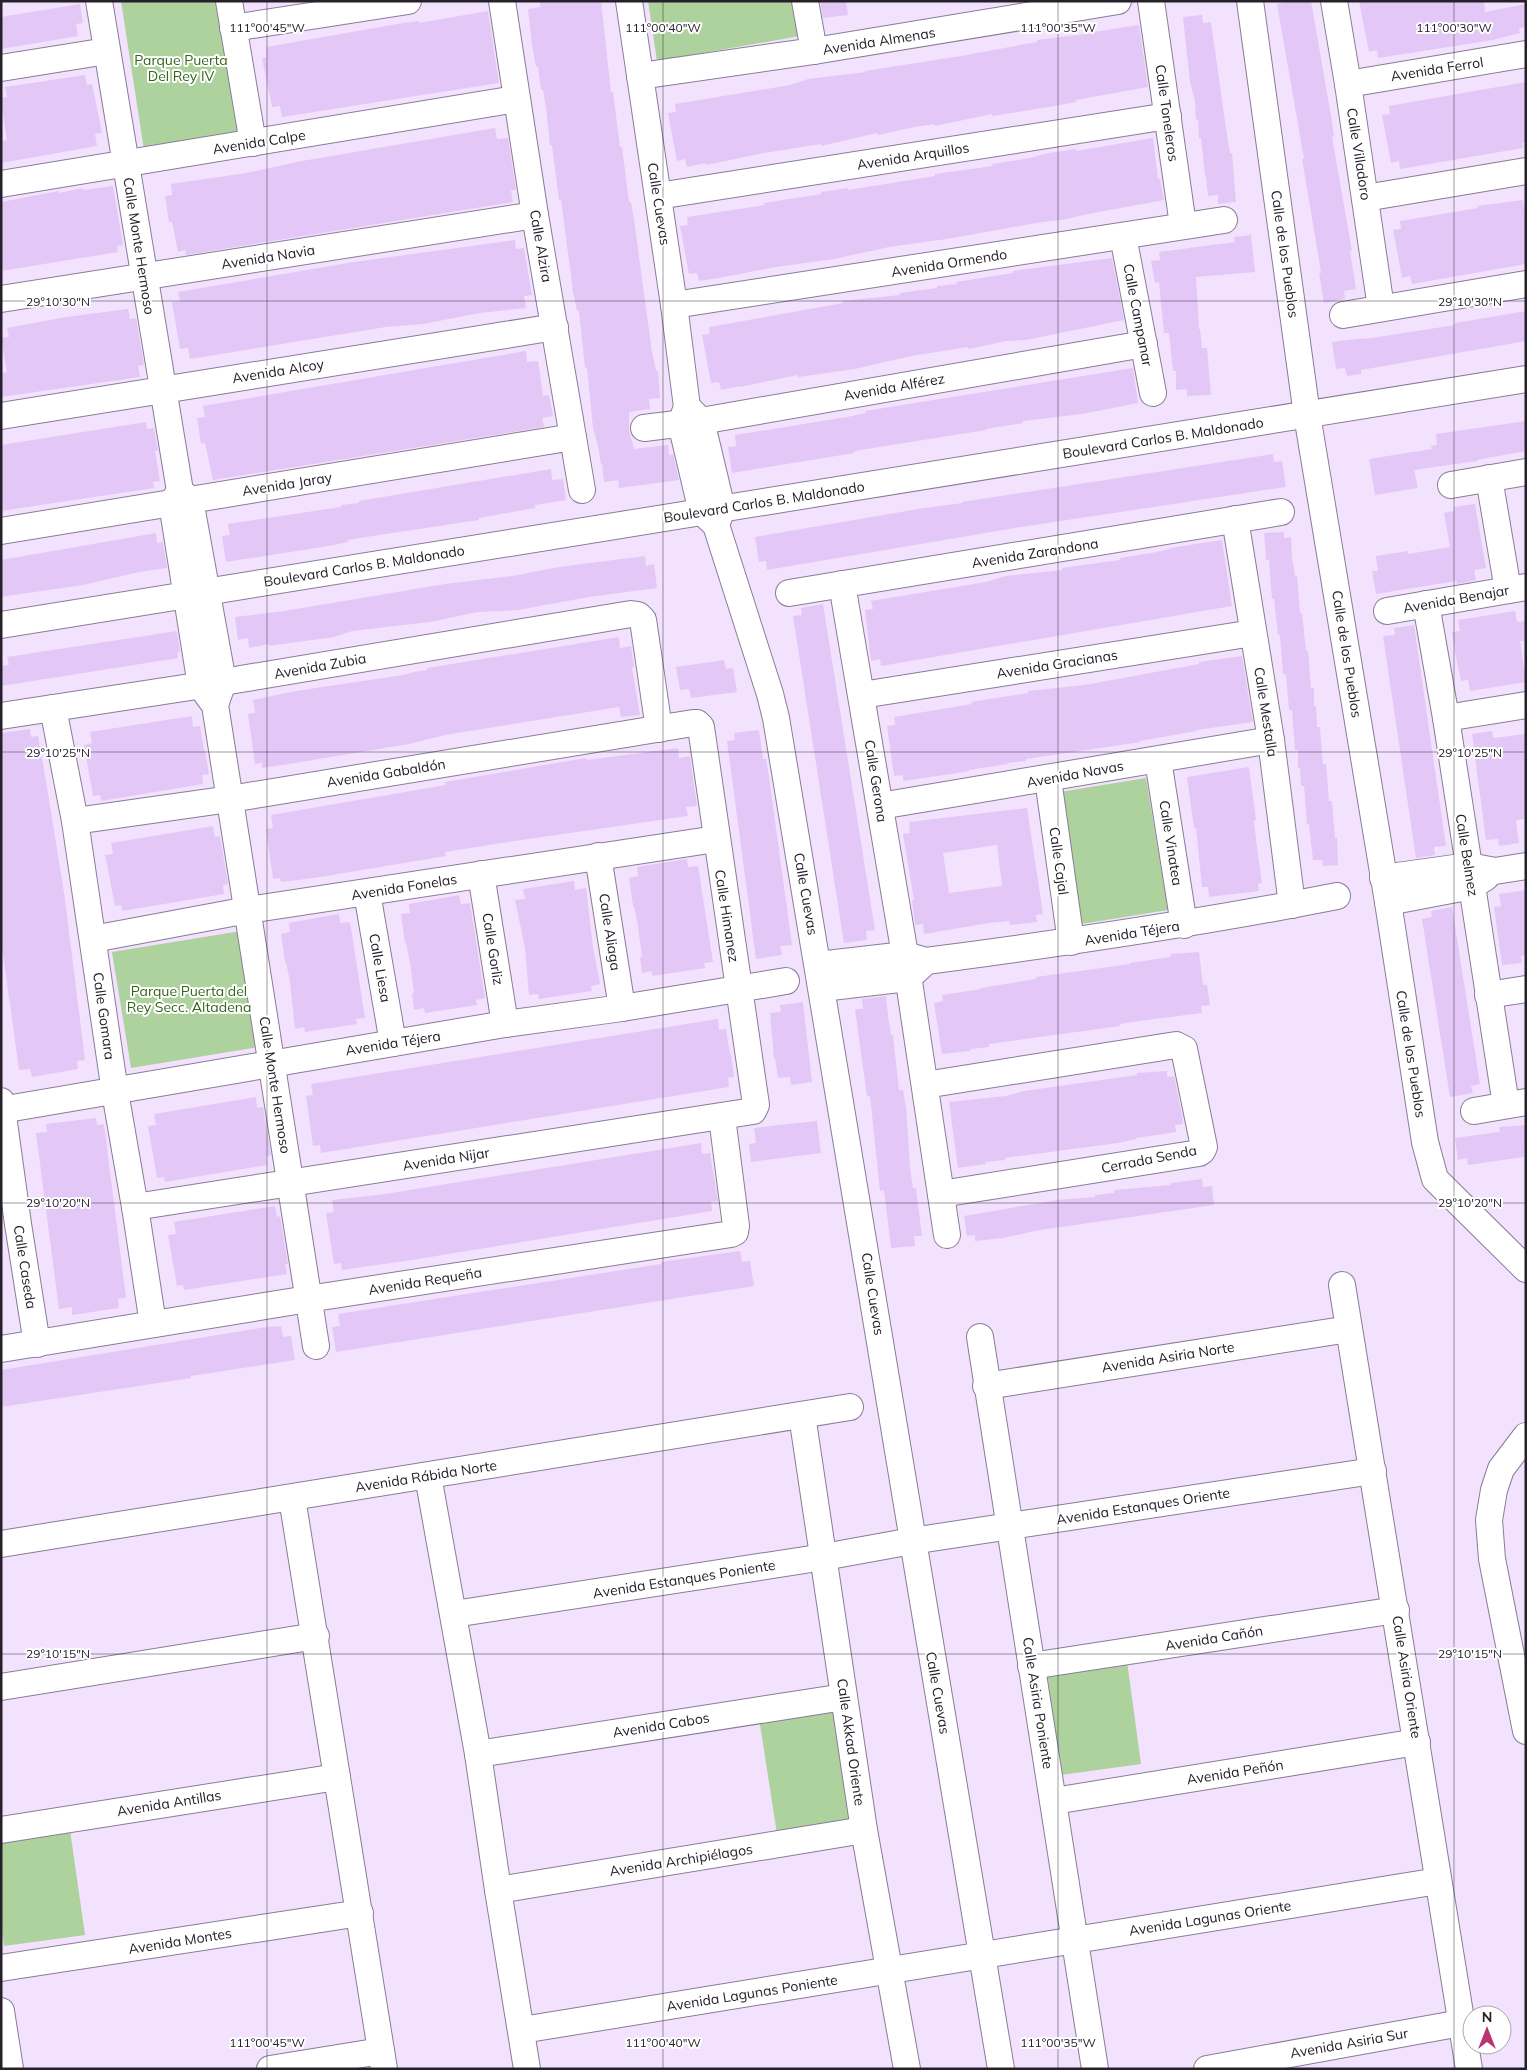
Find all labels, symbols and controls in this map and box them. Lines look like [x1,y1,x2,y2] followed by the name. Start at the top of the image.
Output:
[229,20,305,35] text: 111°00'45"W
[625,20,701,35] text: 111°00'40"W
[1020,20,1096,35] text: 111°00'35"W
[1416,20,1492,35] text: 111°00'30"W
[821,23,937,59] street label: Avenida Almenas
[134,51,228,85] park label: Parque Puerta Del Rey IV
[1389,53,1485,85] street label: Avenida Ferrol
[1151,63,1183,163] street label: Calle Toneleros
[1343,107,1375,201] street label: Calle Villadoro
[211,126,307,158] street label: Avenida Calpe
[856,138,971,174] street label: Avenida Arquillos
[644,161,674,247] street label: Calle Cuevas
[119,176,159,316] street label: Calle Monte Hermoso
[1267,189,1303,319] street label: Calle de los Pueblos
[526,208,556,284] street label: Calle Alzira
[220,241,316,273] street label: Avenida Navia
[890,245,1008,281] street label: Avenida Ormendo
[1119,262,1157,369] street label: Calle Campanar
[26,294,90,309] text: 29°10'30"N
[1438,294,1502,309] text: 29°10'30"N
[231,355,326,387] street label: Avenida Alcoy
[842,369,946,405] street label: Avenida Alférez
[1061,413,1265,463] street label: Boulevard Carlos B. Maldonado
[241,468,334,500] street label: Avenida Jaray
[662,477,866,527] street label: Boulevard Carlos B. Maldonado
[970,534,1100,572] street label: Avenida Zarandona
[262,541,466,591] street label: Boulevard Carlos B. Maldonado
[1402,581,1511,617] street label: Avenida Benajar
[1328,589,1366,719] street label: Calle de los Pueblos
[995,646,1119,682] street label: Avenida Gracianas
[273,649,367,683] street label: Avenida Zubia
[1250,666,1282,758] street label: Calle Mestalla
[861,739,891,823] street label: Calle Gerona
[26,745,90,760] text: 29°10'25"N
[1438,745,1502,760] text: 29°10'25"N
[325,755,447,791] street label: Avenida Gabaldón
[1025,757,1125,791] street label: Avenida Navas
[1155,799,1187,887] street label: Calle Vinatea
[1452,812,1482,898] street label: Calle Belmez
[1045,826,1073,896] street label: Calle Cajal
[790,851,822,937] street label: Calle Cuevas
[711,868,743,964] street label: Calle Himanez
[350,870,458,904] street label: Avenida Fonelas
[595,892,625,972] street label: Calle Aliaga
[478,912,508,986] street label: Calle Gorliz
[1083,917,1181,949] street label: Avenida Téjera
[365,932,395,1004] street label: Calle Liesa
[89,971,119,1061] street label: Calle Gomara
[127,982,251,1016] park label: Parque Puerta del Rey Secc. Altadena
[1392,989,1430,1119] street label: Calle de los Pueblos
[255,1015,295,1155] street label: Calle Monte Hermoso
[344,1027,442,1059] street label: Avenida Téjera
[1100,1141,1198,1177] street label: Cerrada Senda
[401,1143,492,1175] street label: Avenida Nijar
[26,1195,90,1210] text: 29°10'20"N
[1438,1195,1502,1210] text: 29°10'20"N
[9,1224,41,1310] street label: Calle Caseda
[858,1251,888,1337] street label: Calle Cuevas
[367,1263,483,1299] street label: Avenida Requeña
[1100,1338,1236,1376] street label: Avenida Asiria Norte
[354,1456,498,1496] street label: Avenida Rábida Norte
[1055,1483,1231,1529] street label: Avenida Estanques Oriente
[591,1556,777,1602] street label: Avenida Estanques Poniente
[1388,1614,1426,1740] street label: Calle Asiria Oriente
[1164,1621,1264,1655] street label: Avenida Cañón
[1019,1636,1057,1770] street label: Calle Asiria Poniente
[26,1646,90,1661] text: 29°10'15"N
[1438,1646,1502,1661] text: 29°10'15"N
[922,1650,954,1736] street label: Calle Cuevas
[833,1677,869,1807] street label: Calle Akkad Oriente
[611,1708,711,1742] street label: Avenida Cabos
[1185,1755,1285,1789] street label: Avenida Peñón
[115,1786,223,1820] street label: Avenida Antillas
[608,1840,754,1880] street label: Avenida Archipiélagos
[1128,1896,1292,1940] street label: Avenida Lagunas Oriente
[127,1924,233,1958] street label: Avenida Montes
[665,1971,839,2015] street label: Avenida Lagunas Poniente
[1462,2005,1512,2055] north arrow
[1482,2008,1492,2026] text: N
[1289,2024,1410,2062] street label: Avenida Asiria Sur
[229,2035,305,2050] text: 111°00'45"W
[625,2035,701,2050] text: 111°00'40"W
[1020,2035,1096,2050] text: 111°00'35"W

